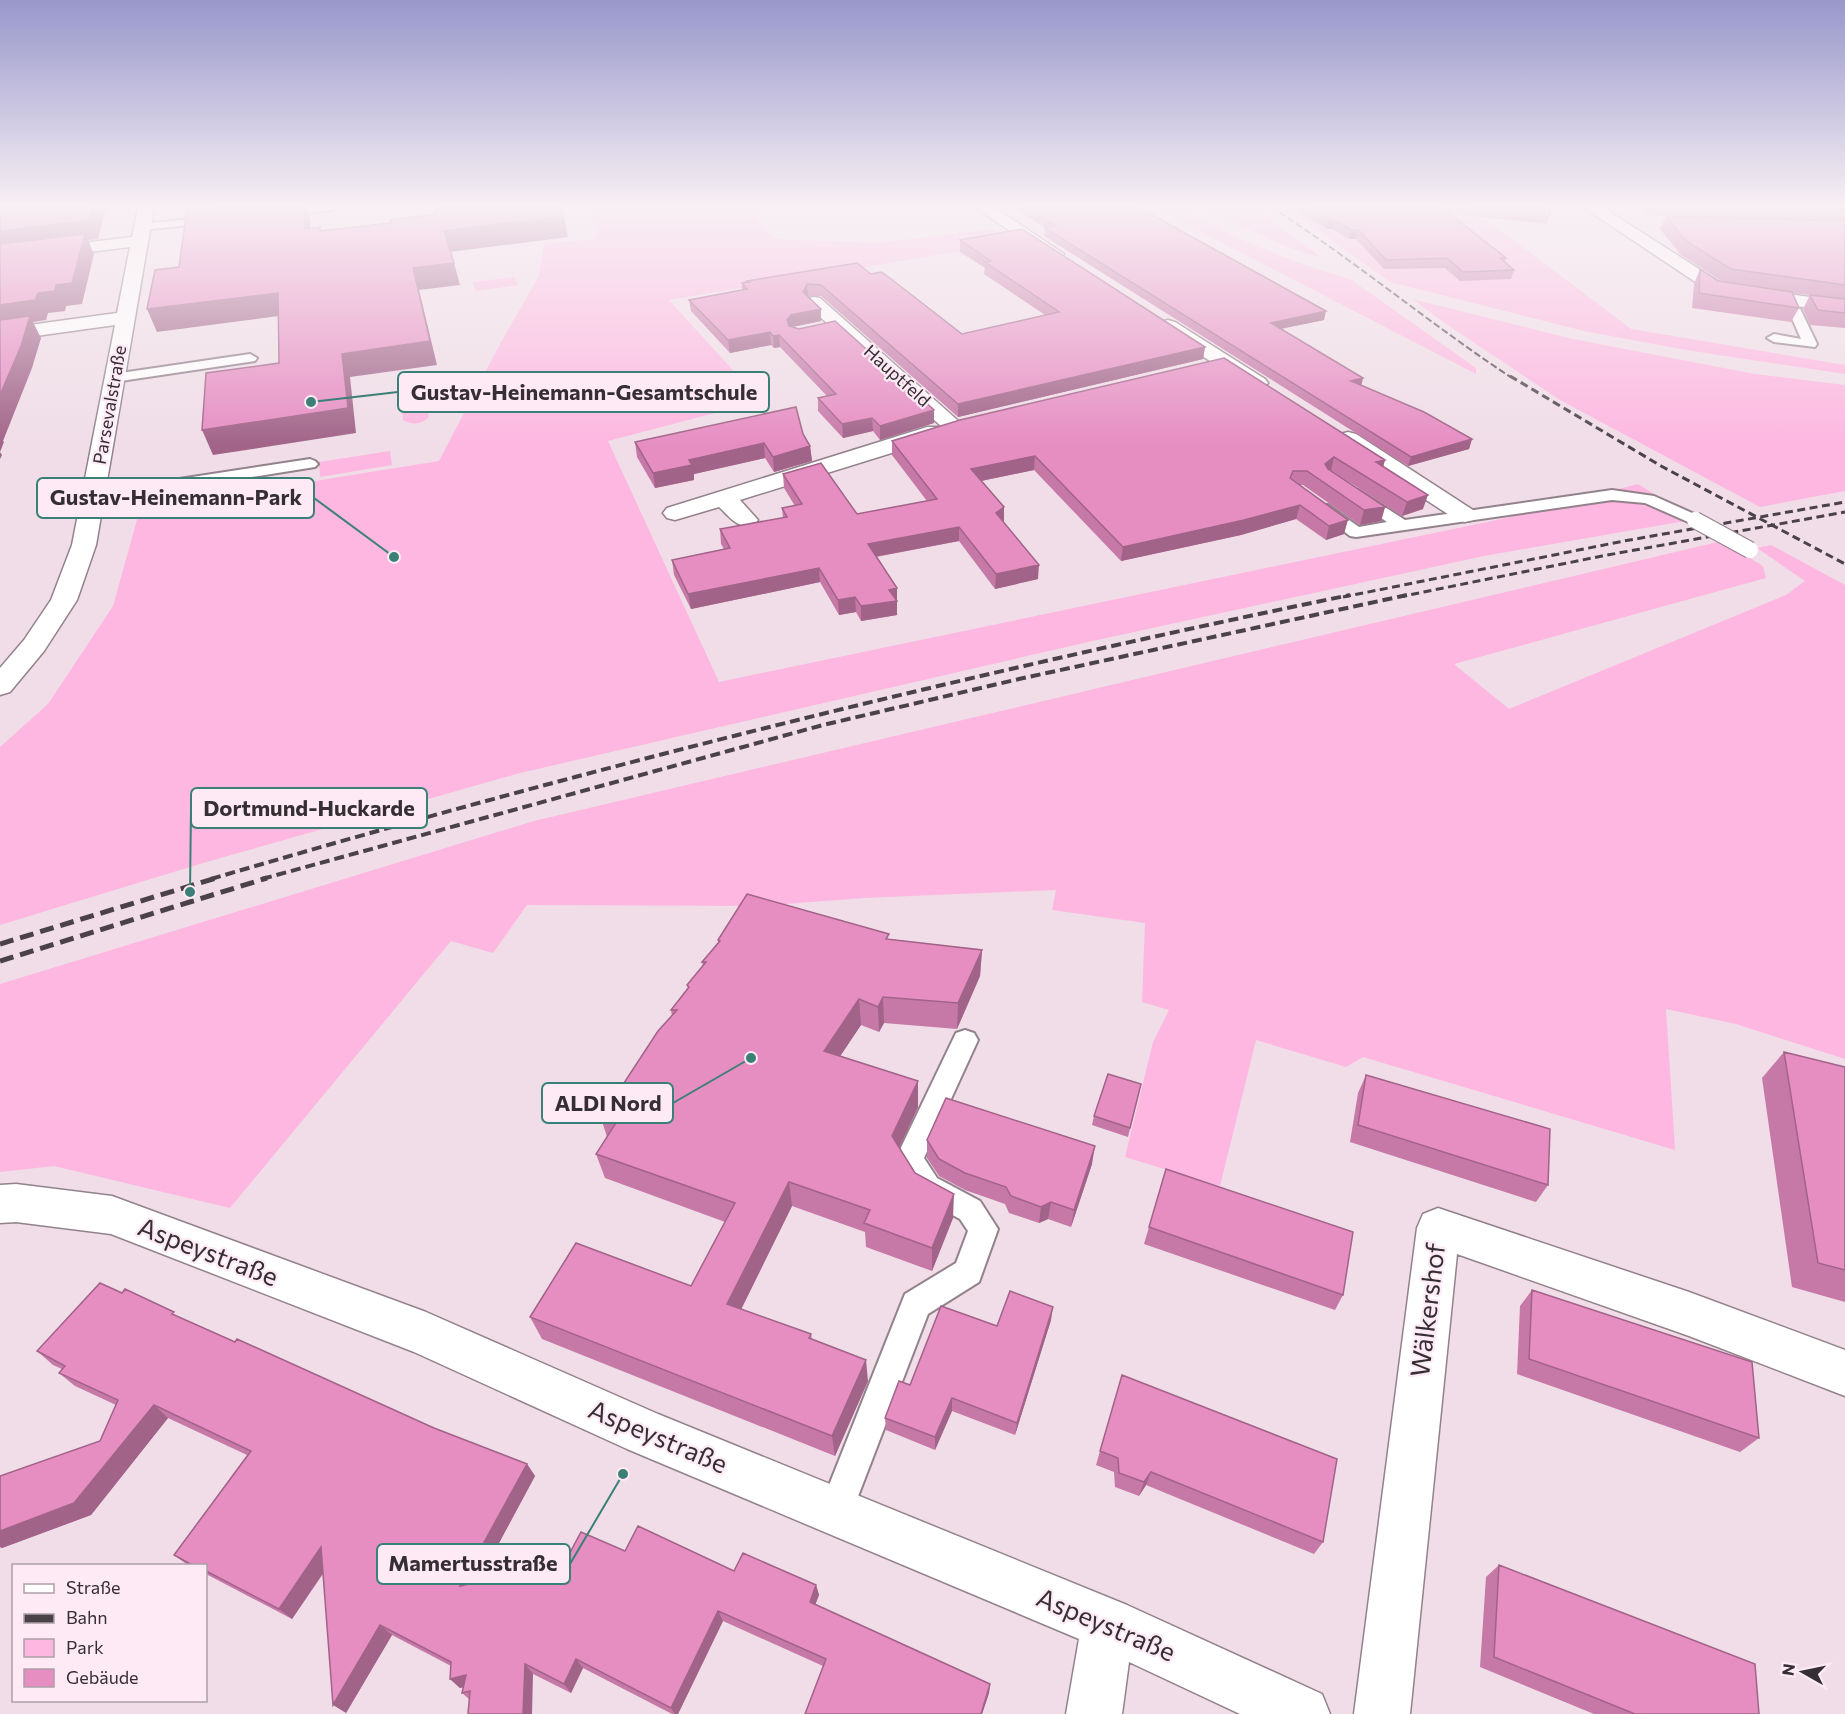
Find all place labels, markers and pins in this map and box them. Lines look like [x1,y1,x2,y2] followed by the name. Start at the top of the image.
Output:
[398,372,769,412] callout: Gustav-Heinemann-Gesamtschule
[37,478,314,518] callout: Gustav-Heinemann-Park
[191,788,427,828] callout: Dortmund-Huckarde
[542,1083,673,1123] callout: ALDI Nord
[377,1544,570,1584] callout: Mamertusstraße

